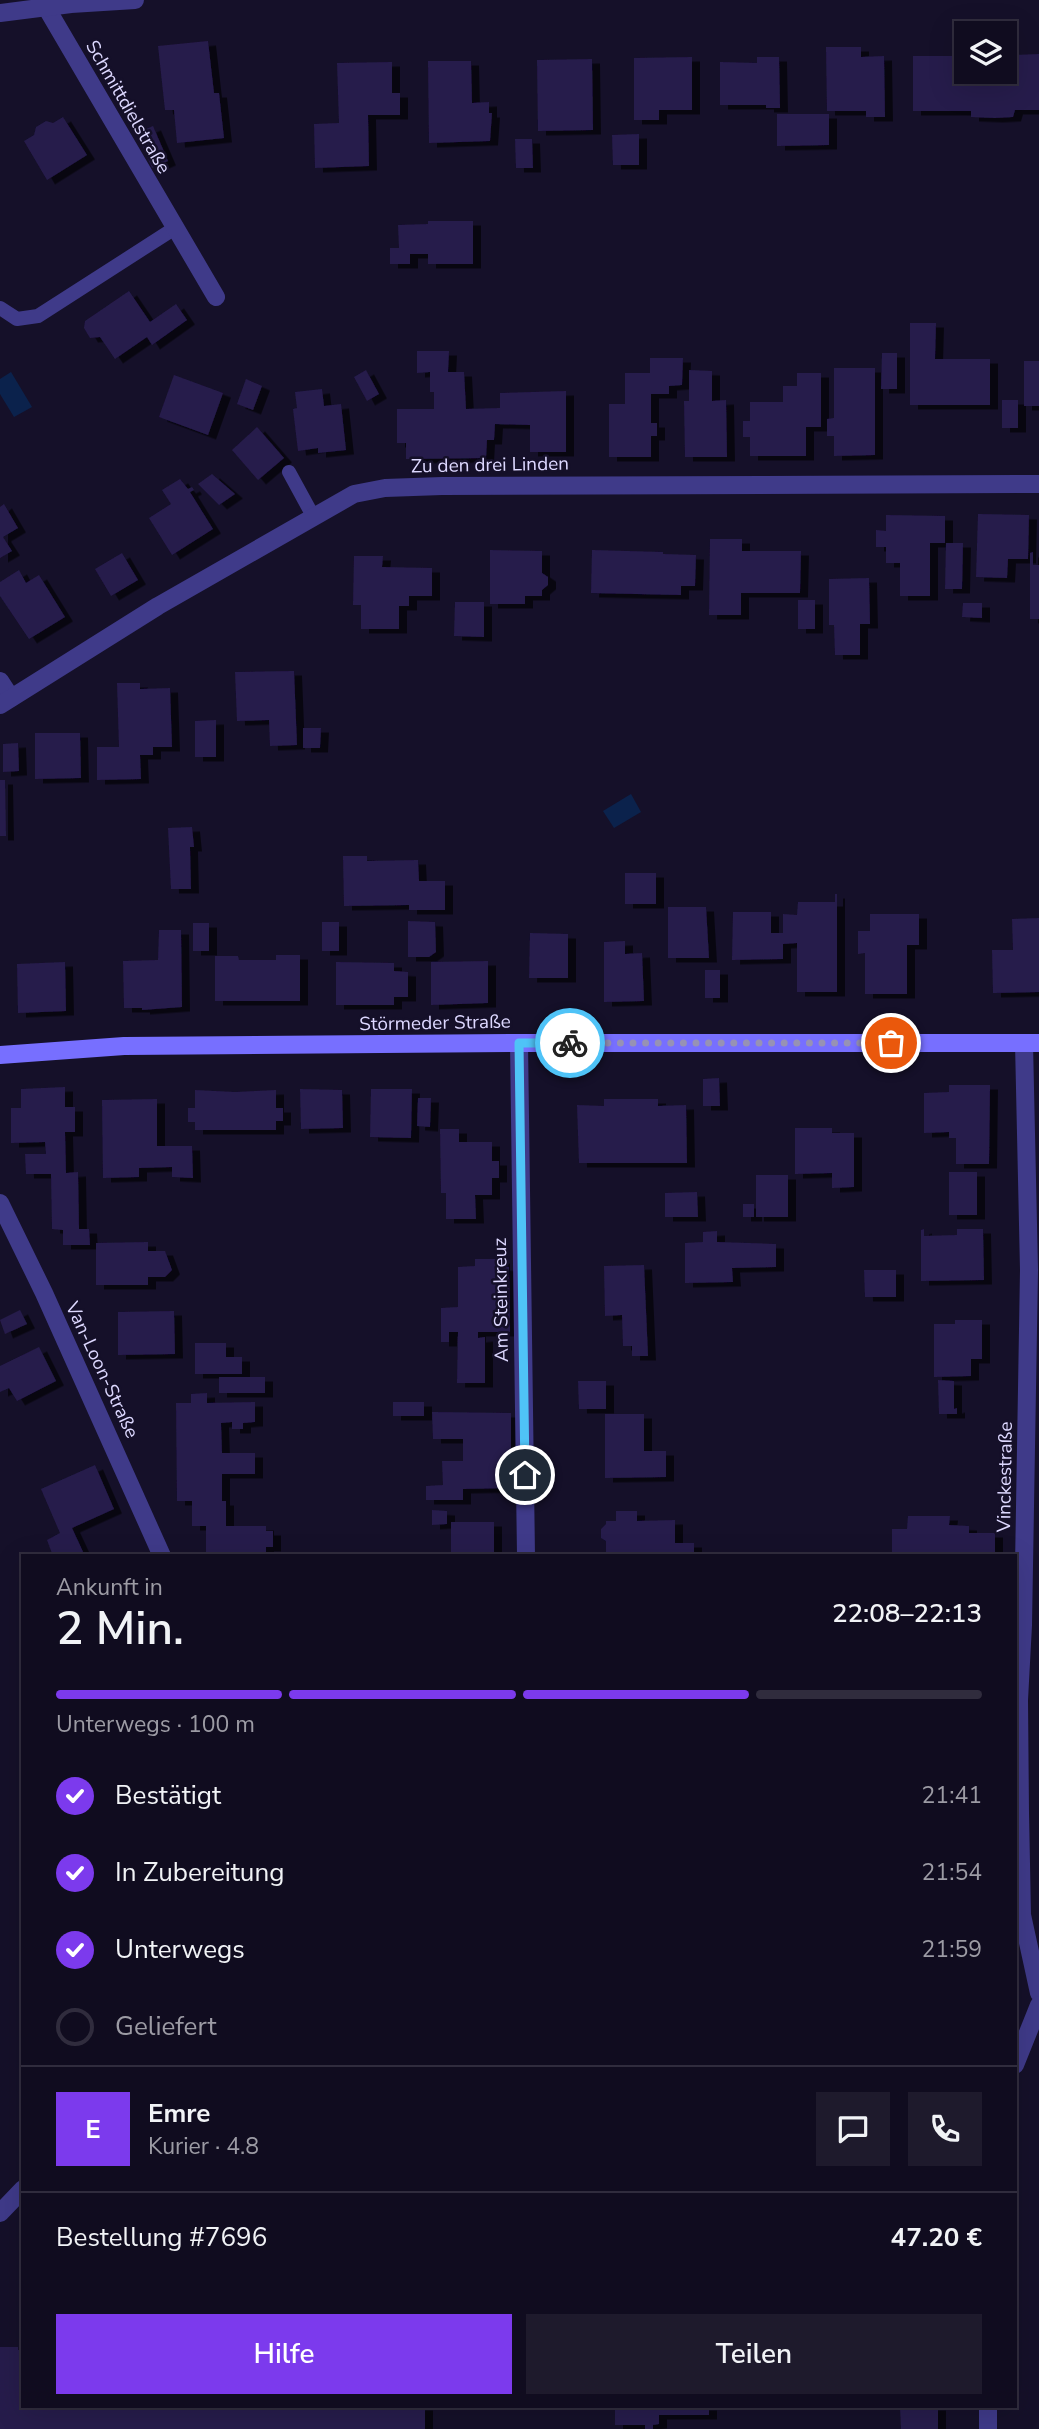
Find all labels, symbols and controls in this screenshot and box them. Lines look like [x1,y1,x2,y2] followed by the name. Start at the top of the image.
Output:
[954,21,1017,84] map controls
[954,21,1017,84] button: layers
[79,35,177,179] street label: Schmittdielstraße
[411,451,569,479] street label: Zu den drei Linden
[535,1008,605,1078] courier
[359,1009,511,1037] street label: Störmeder Straße
[861,1013,921,1073] pin
[551,1024,589,1062] icon: bike
[872,1024,910,1062] icon: bag
[487,1237,515,1362] street label: Am Steinkreuz
[59,1297,145,1442] street label: Van-Loon-Straße
[991,1421,1019,1534] street label: Vinckestraße
[495,1445,555,1505] pin
[506,1456,544,1494] icon: home
[56,1572,163,1603] text: Ankunft in
[832,1596,982,1631] text: 22:08–22:13
[56,1597,184,1660] text: 2 Min.
[56,1709,255,1740] text: Unterwegs · 100 m
[56,1777,94,1815] icon: check
[115,1778,221,1813] text: Bestätigt
[922,1780,982,1811] text: 21:41
[56,1854,94,1892] icon: check
[115,1855,284,1890] text: In Zubereitung
[922,1857,982,1888] text: 21:54
[56,1931,94,1969] icon: check
[115,1932,245,1967] text: Unterwegs
[922,1934,982,1965] text: 21:59
[115,2009,216,2044] text: Geliefert
[816,2092,890,2166] button: chat
[908,2092,982,2166] button: phone
[148,2096,210,2131] text: Emre
[85,2112,101,2147] text: E
[148,2131,259,2162] text: Kurier · 4.8
[56,2220,267,2255] text: Bestellung #7696
[891,2220,982,2255] text: 47.20 €
[56,2314,512,2394] button: Hilfe
[526,2314,982,2394] button: Teilen

